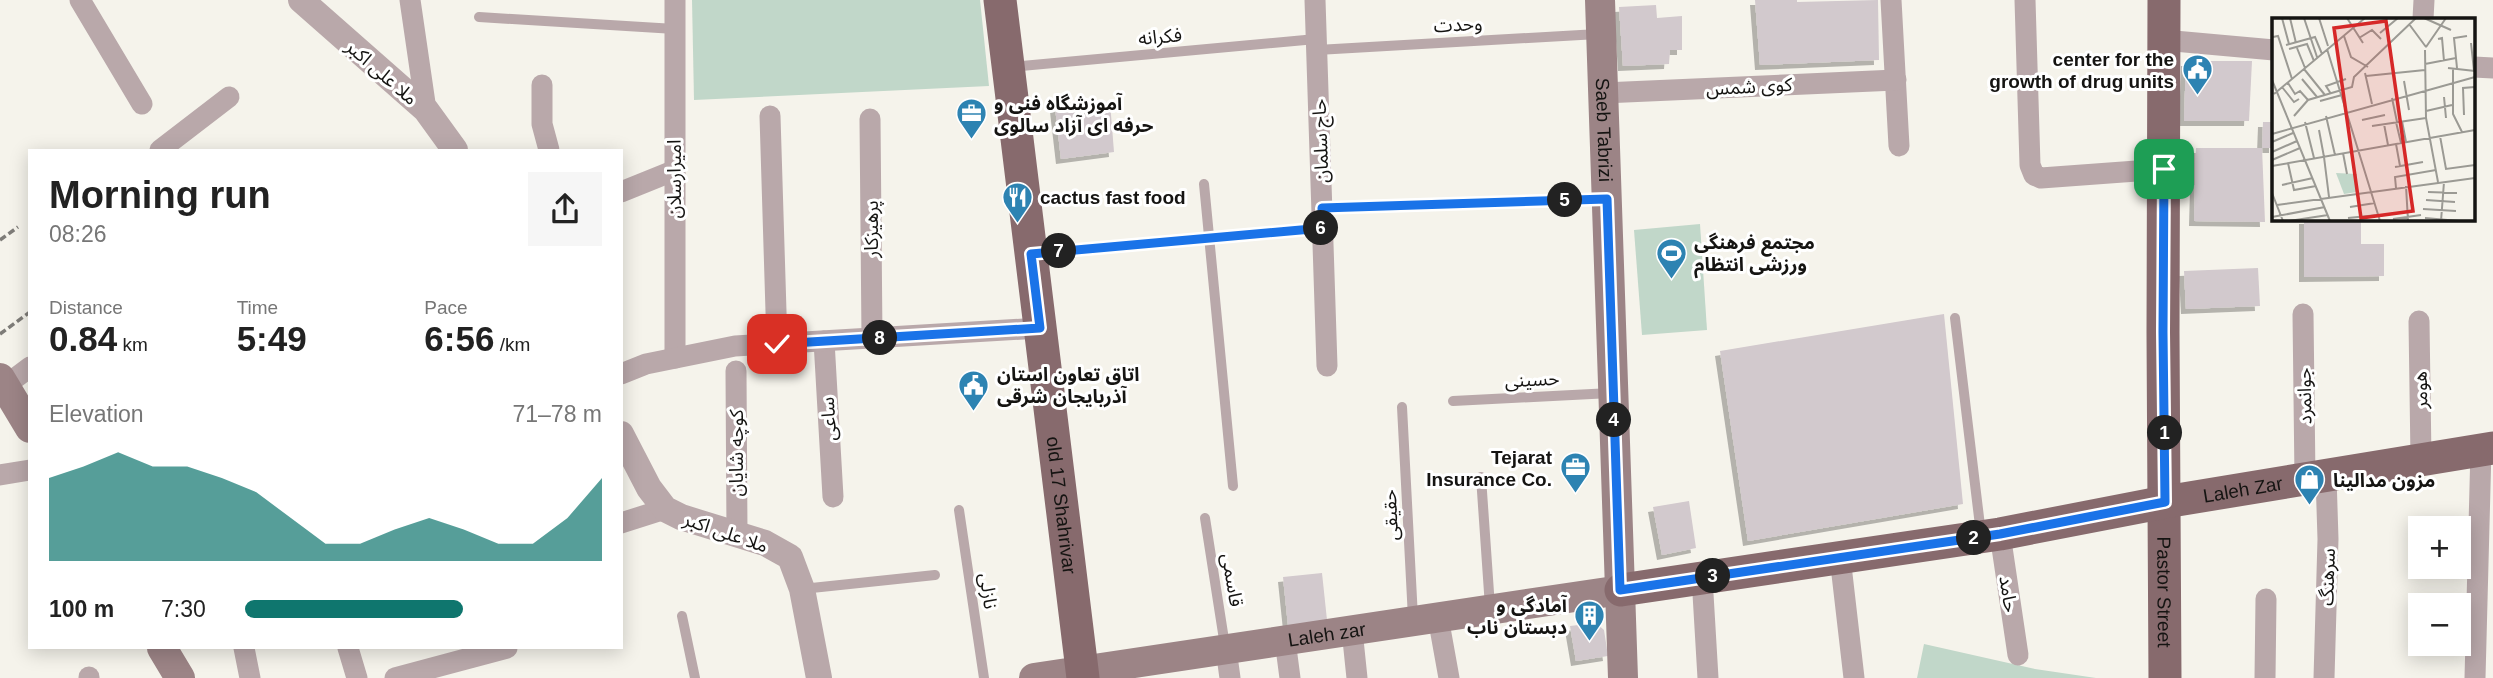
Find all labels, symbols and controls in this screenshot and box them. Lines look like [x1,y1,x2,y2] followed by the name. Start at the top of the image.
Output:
[1433,13,1483,37] street label: وحدت
[2272,18,2476,220] inset map
[1137,24,1183,50] street label: فکرانه
[340,35,422,110] street label: ملا علی اکبر
[1989,49,2174,92] place label: center for the growth of drug units
[2180,53,2214,97] public building icon: center for the growth of drug units
[1705,74,1794,100] street label: کوی شمس
[1592,77,1616,182] street label: Saeb Tabrizi
[994,92,1154,137] place label: آموزشگاه فنی و حرفه ای آزاد سالوی
[954,97,988,141] office icon: آموزشگاه فنی و حرفه ای آزاد سالوی
[1309,98,1335,183] street label: حاج سلمان
[2134,139,2194,199] pin
[664,140,686,218] street label: امیرارسلان
[2145,150,2183,188] icon: arrive
[528,172,602,246] button: share
[49,174,271,216] text: Morning run
[1000,180,1034,224] restaurant icon: cactus fast food
[1548,182,1582,218] pin: 5
[1040,187,1186,208] place label: cactus fast food
[1559,189,1570,210] text: 5
[861,200,884,259] street label: پرهیزکار
[1304,210,1338,246] pin: 6
[1315,217,1326,238] text: 6
[49,221,107,247] text: 08:26
[1694,232,1815,279] place label: مجتمع فرهنگی ورزشی انتظام
[1042,233,1076,268] pin: 7
[1654,236,1688,280] sports icon: مجتمع فرهنگی ورزشی انتظام
[1053,240,1064,261] text: 7
[49,297,123,318] text: Distance
[237,297,278,318] text: Time
[424,297,468,318] text: Pace
[747,314,807,374] pin
[49,319,117,358] text: 0.84
[237,319,307,358] text: 5:49
[424,319,494,358] text: 6:56
[862,320,898,356] pin: 8
[758,325,796,363] icon: check
[874,327,885,348] text: 8
[117,334,148,355] text: km
[494,334,530,355] text: /km
[997,364,1139,408] place label: اتاق تعاون استان آذربایجان شرقی
[2294,367,2316,425] street label: جوانمرد
[957,368,991,412] public building icon: اتاق تعاون استان آذربایجان شرقی
[1504,368,1560,392] street label: حسینی
[2410,371,2432,410] street label: هومر
[817,396,841,441] street label: ساعی
[49,401,144,427] text: Elevation
[512,401,602,427] text: 71–78 m
[1596,402,1632,438] pin: 4
[726,408,749,497] street label: کوچه شایان
[1608,409,1619,430] text: 4
[2148,416,2182,450] pin: 1
[2159,422,2170,443] text: 1
[1043,435,1080,576] street label: old 17 Shahrivar
[1426,447,1553,490] place label: Tejarat Insurance Co.
[1558,451,1592,495] office icon: Tejarat Insurance Co.
[2293,463,2327,507] shop icon: مزون مدالینا
[2333,470,2435,492] place label: مزون مدالینا
[2202,473,2285,507] street label: Laleh Zar
[1379,489,1403,541] street label: حقیقی
[680,508,771,558] street label: ملا علی اکبر
[2408,516,2471,656] map controls
[2408,516,2471,579] button: +
[1956,520,1992,556] pin: 2
[1968,527,1979,548] text: 2
[2153,536,2175,648] street label: Pastor Street
[2316,548,2340,606] street label: سرهنگ
[1217,552,1247,608] street label: قاسمی
[1696,558,1730,594] pin: 3
[1707,565,1718,586] text: 3
[975,572,1001,611] street label: نازلی
[1995,574,2022,614] street label: حامد
[2408,593,2471,656] button: −
[1467,594,1568,638] place label: آمادگی و دبستان ناب
[49,596,114,622] text: 100 m
[161,596,206,622] text: 7:30
[1573,599,1607,643] building icon: آمادگی و دبستان ناب
[1287,618,1368,651] street label: Laleh zar

